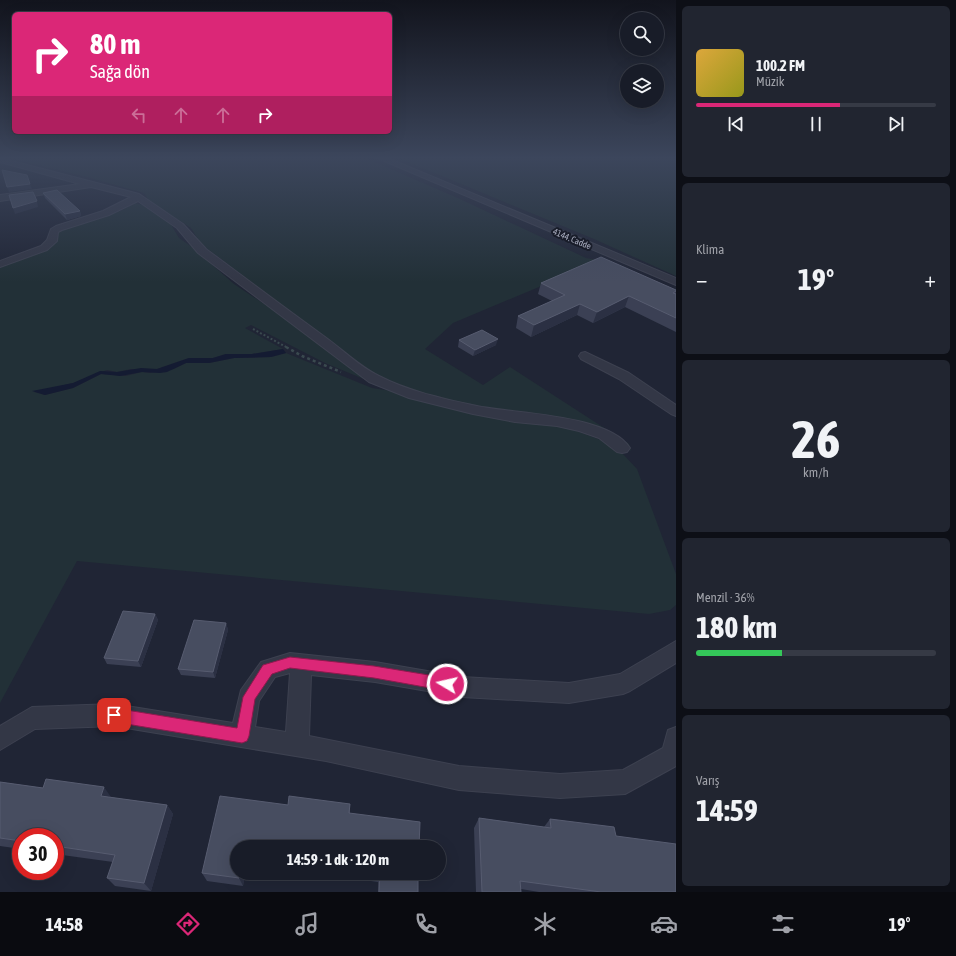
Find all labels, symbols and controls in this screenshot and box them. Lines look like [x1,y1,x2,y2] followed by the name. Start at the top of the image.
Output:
[620,12,664,108] map controls
[620,12,664,56] button: search
[24,28,76,80] icon: right
[90,28,140,60] text: 80 m
[756,57,805,74] text: 100.2 FM
[90,61,150,82] text: Sağa dön
[620,64,664,108] button: layers
[756,74,784,89] text: Müzik
[128,104,150,126] icon: left
[170,104,192,126] icon: ahead
[212,104,234,126] icon: ahead
[254,104,276,126] icon: right
[725,113,747,135] icon: previous
[805,113,827,135] icon: pause
[885,113,907,135] icon: next
[551,226,593,252] street label: 4144. Cadde
[696,242,724,257] text: Klima
[798,262,834,296] text: 19°
[696,266,707,292] text: −
[925,266,936,292] text: +
[792,409,840,469] text: 26
[803,465,829,480] text: km/h
[696,590,755,605] text: Menzil · 36%
[696,610,777,644] text: 180 km
[426,663,468,705] position arrow
[97,698,131,732] pin
[103,704,125,726] icon: arrive
[696,773,719,788] text: Varış
[696,793,758,827] text: 14:59
[12,828,64,880] speed limit sign: 30
[287,851,389,868] text: 14:59 · 1 dk · 120 m
[174,910,202,938] icon: directions
[293,910,321,938] icon: music
[412,910,440,938] icon: phone
[531,910,559,938] icon: climate
[650,910,678,938] icon: car
[769,910,797,938] icon: filters
[46,914,83,935] text: 14:58
[888,914,910,935] text: 19°

